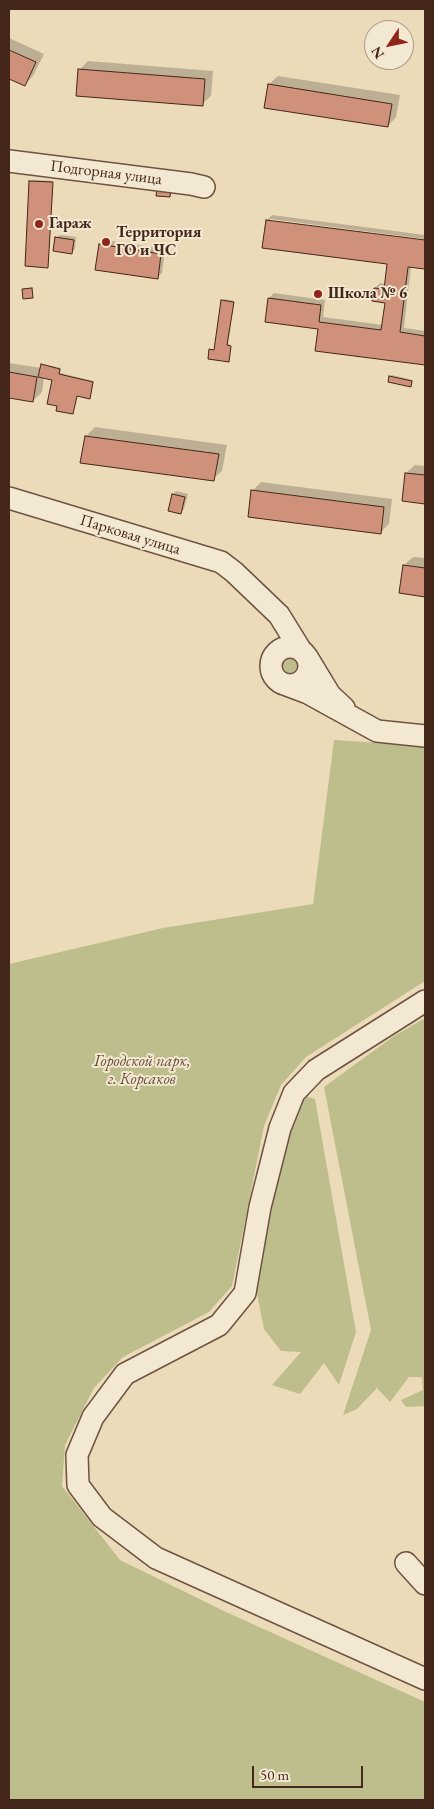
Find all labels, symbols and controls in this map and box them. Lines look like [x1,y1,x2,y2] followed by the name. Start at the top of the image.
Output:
[364,20,414,70] north arrow
[367,43,388,63] text: N
[49,157,163,189] street label: Подгорная улица
[49,214,92,234] place label: Гараж
[33,218,45,230] marker: Гараж
[116,223,201,261] place label: Территория ГО и ЧС
[100,236,112,248] marker: Территория ГО и ЧС
[328,284,407,304] place label: Школа № 6
[312,288,324,300] marker: Школа № 6
[77,511,183,559] street label: Парковая улица
[94,1052,190,1090] park label: Городской парк, г. Корсаков
[254,1756,365,1788] scale bar
[260,1765,289,1784] text: 50 m

